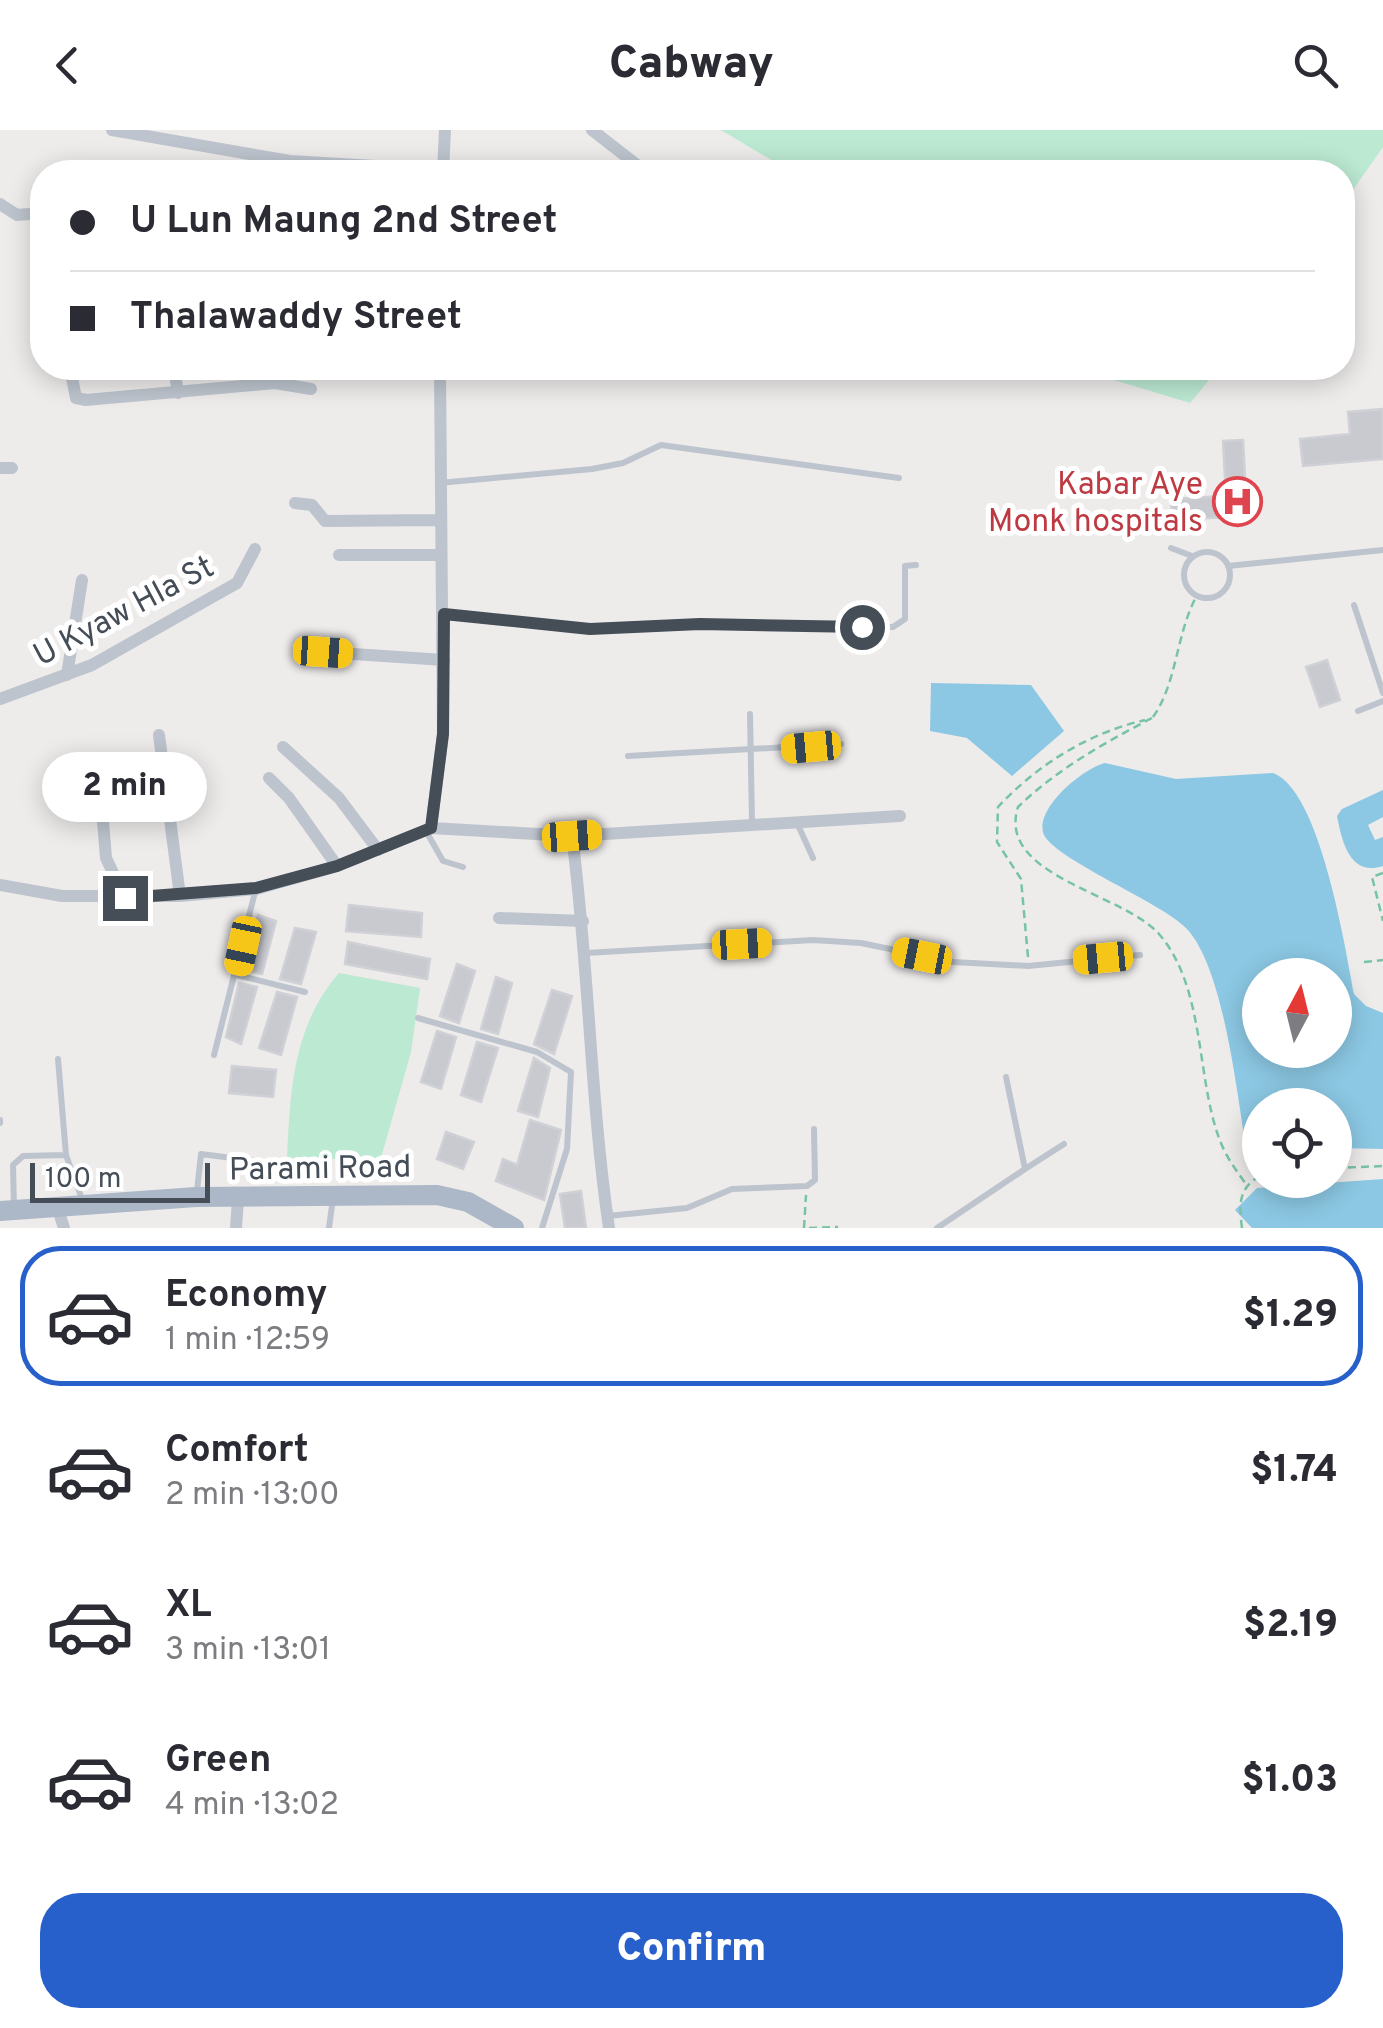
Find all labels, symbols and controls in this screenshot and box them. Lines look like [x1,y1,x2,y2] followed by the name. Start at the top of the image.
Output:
[609,37,774,94] text: Cabway
[40,38,95,93] icon: back
[1288,38,1343,93] icon: search
[130,198,558,247] text: U Lun Maung 2nd Street
[130,294,462,343] text: Thalawaddy Street
[988,466,1203,543] place label: Kabar Aye Monk hospitals
[1212,475,1264,527] hospital icon: Kabar Aye Monk hospitals
[27,548,222,677] street label: U Kyaw Hla St
[840,605,885,650] route start
[292,635,354,669] car
[780,729,842,765] car
[42,753,208,823] callout: 2 min
[82,767,167,807] text: 2 min
[541,819,603,853] car
[103,876,148,921] route end
[222,914,264,978] car
[711,927,773,961] car
[890,936,954,976] car
[1072,940,1134,976] car
[1242,958,1352,1068] north arrow
[1242,958,1352,1198] map controls
[1242,1088,1352,1198] button: locate
[228,1148,412,1192] street label: Parami Road
[30,1158,210,1202] scale bar
[45,1162,121,1198] text: 100 m
[45,1271,135,1361] icon: car
[165,1272,327,1321] text: Economy
[1243,1292,1338,1341] text: $1.29
[165,1321,330,1361] text: 1 min · 12:59
[45,1426,135,1516] icon: car
[165,1427,309,1476] text: Comfort
[1250,1447,1338,1496] text: $1.74
[165,1476,340,1516] text: 2 min · 13:00
[45,1581,135,1671] icon: car
[165,1582,212,1631] text: XL
[1243,1602,1338,1651] text: $2.19
[165,1631,331,1671] text: 3 min · 13:01
[45,1736,135,1826] icon: car
[165,1737,271,1786] text: Green
[1242,1757,1338,1806] text: $1.03
[165,1786,339,1826] text: 4 min · 13:02
[40,1893,1343,2008] button: Confirm

